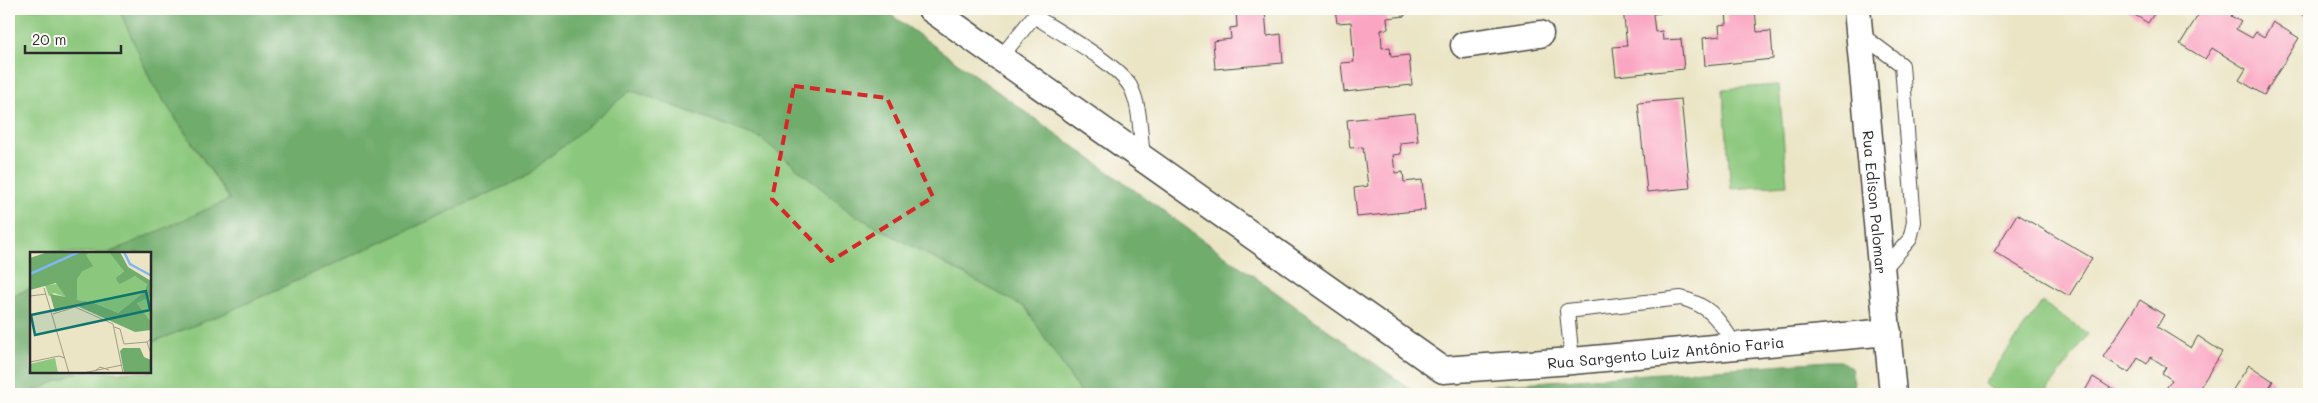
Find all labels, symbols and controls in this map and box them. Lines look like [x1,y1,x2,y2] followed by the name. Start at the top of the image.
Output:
[25,22,121,54] scale bar
[32,29,66,49] text: 20 m
[1858,129,1892,275] street label: Rua Edison Palomar
[30,252,151,373] inset map
[1547,332,1785,373] street label: Rua Sargento Luiz Antônio Faria

